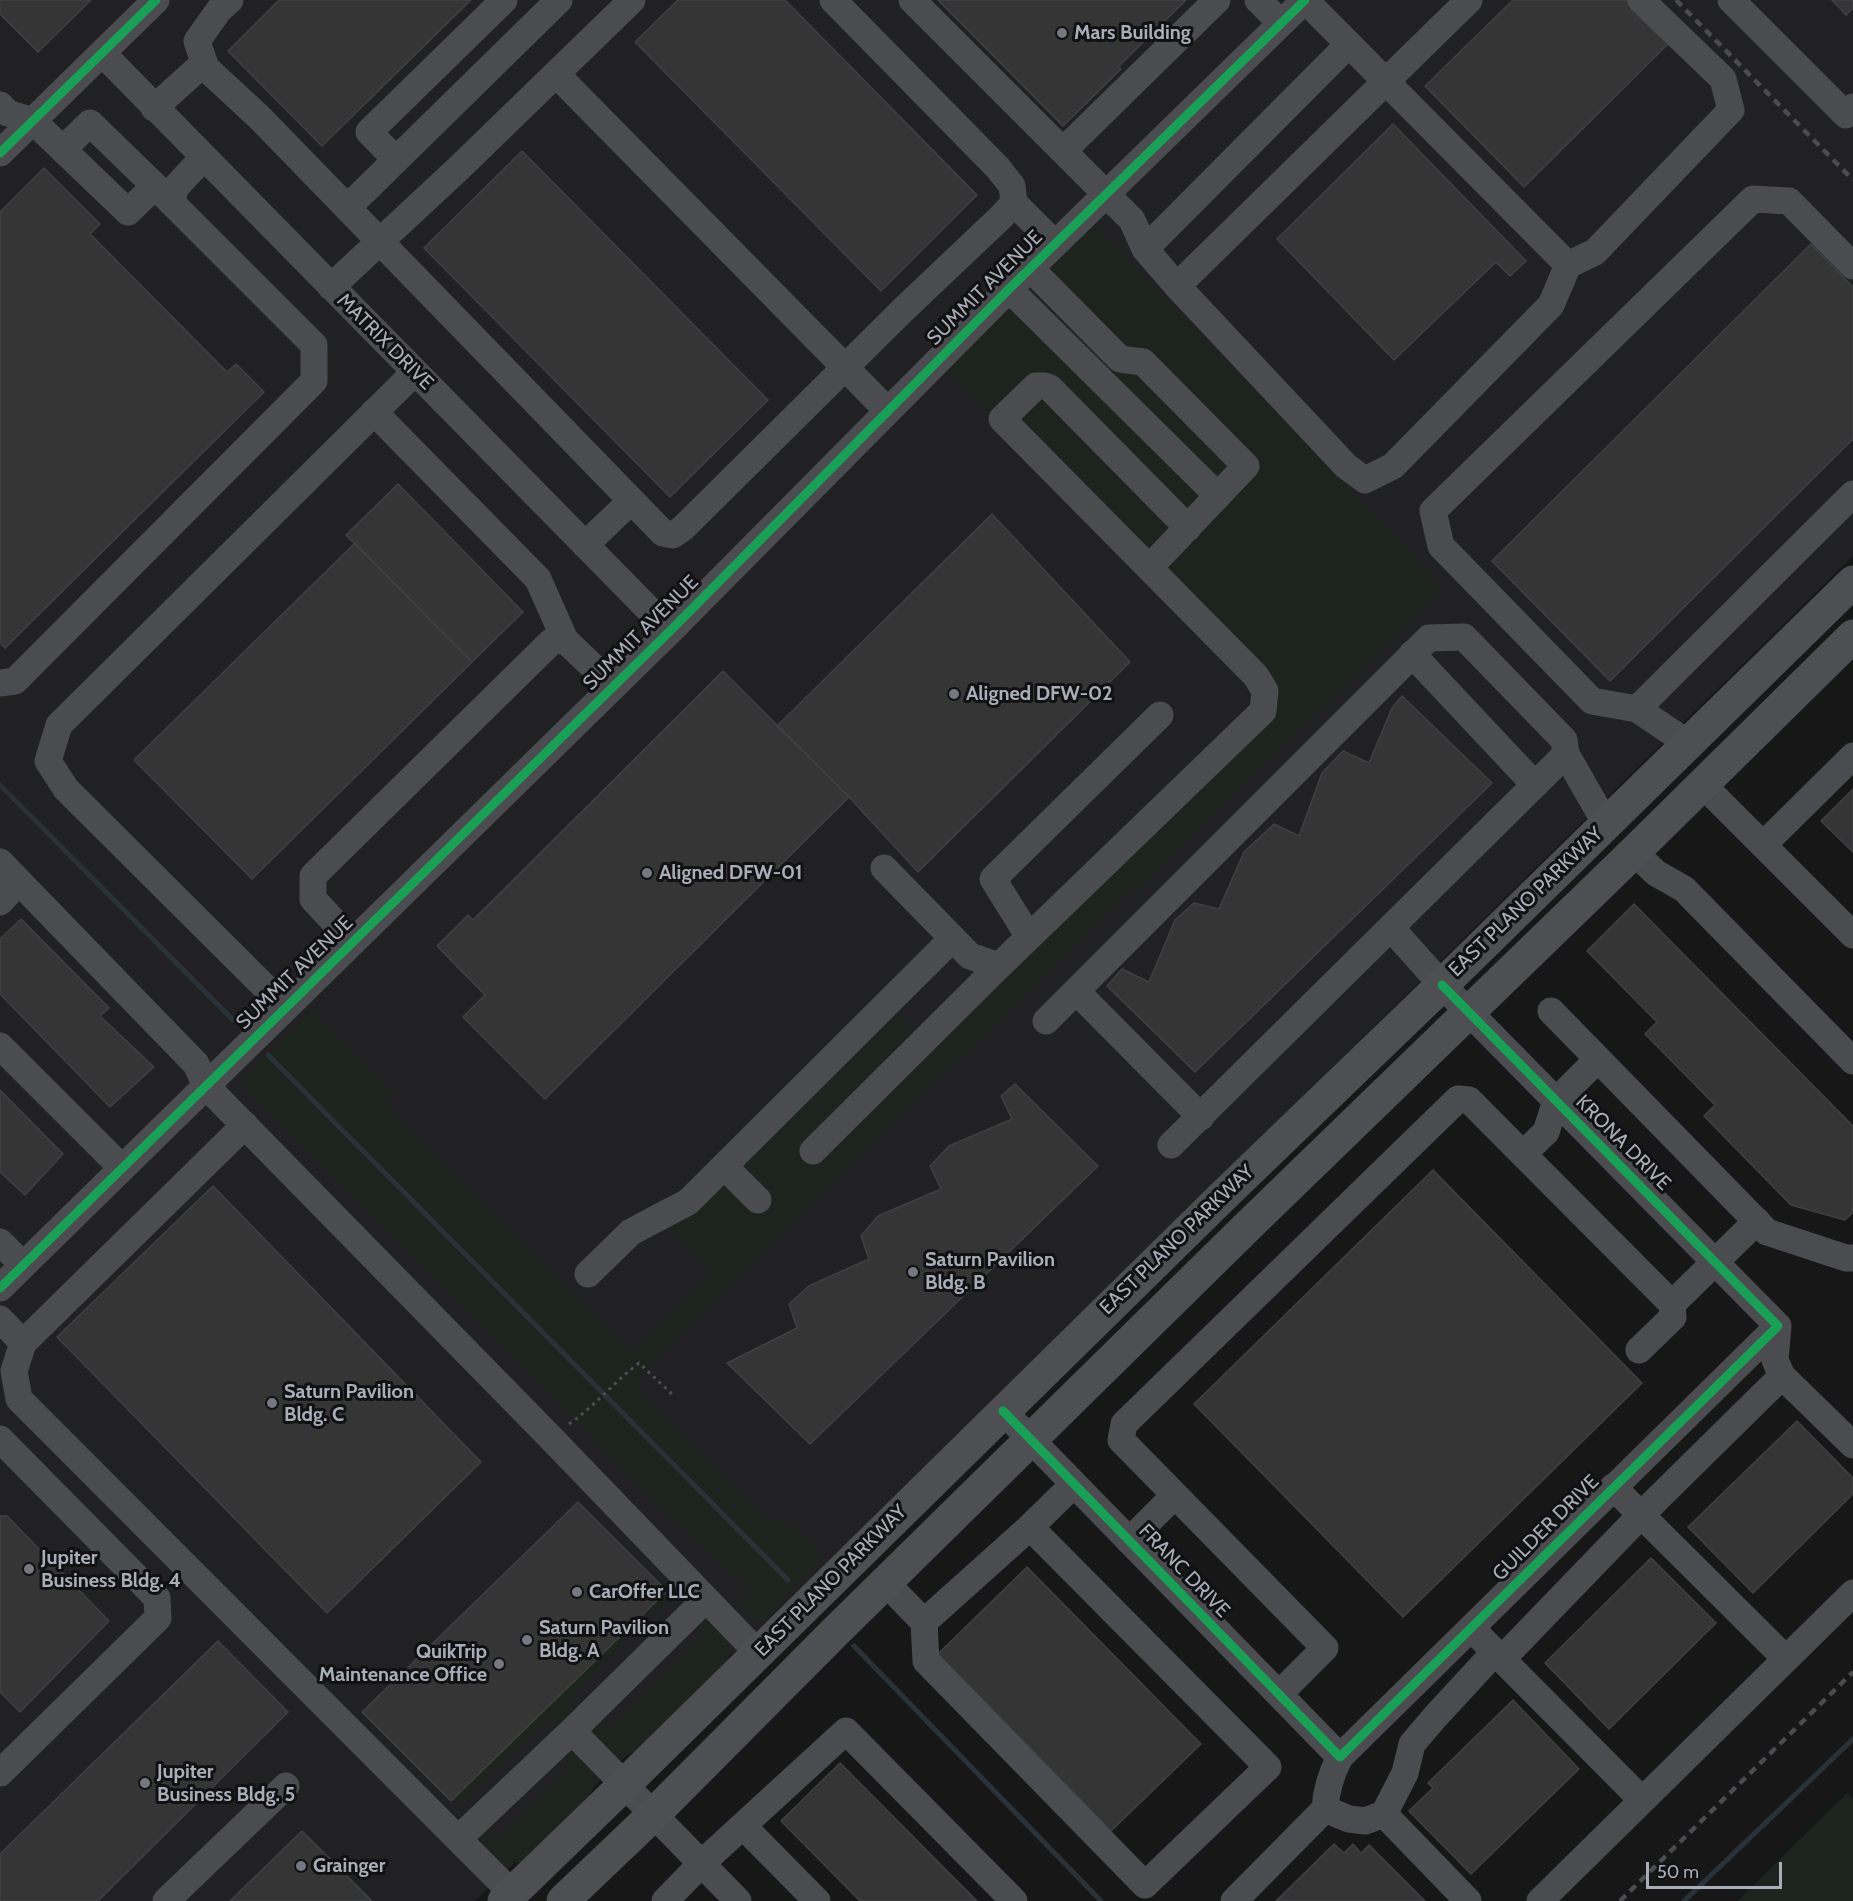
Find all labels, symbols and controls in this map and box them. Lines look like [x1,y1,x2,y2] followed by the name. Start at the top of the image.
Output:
[1074,21,1191,45] place label: Mars Building
[1055,26,1069,40] marker: Mars Building
[922,225,1048,351] street label: SUMMIT AVENUE
[332,289,438,395] street label: MATRIX DRIVE
[578,570,704,696] street label: SUMMIT AVENUE
[966,682,1113,706] place label: Aligned DFW-02
[947,687,961,701] marker: Aligned DFW-02
[1444,822,1608,982] street label: EAST PLANO PARKWAY
[659,861,802,885] place label: Aligned DFW-01
[640,866,654,880] marker: Aligned DFW-01
[232,911,358,1035] street label: SUMMIT AVENUE
[1570,1090,1676,1196] street label: KRONA DRIVE
[1095,1160,1259,1320] street label: EAST PLANO PARKWAY
[925,1248,1055,1295] place label: Saturn Pavilion Bldg. B
[906,1265,920,1279] marker: Saturn Pavilion Bldg. B
[284,1380,414,1427] place label: Saturn Pavilion Bldg. C
[265,1396,279,1410] marker: Saturn Pavilion Bldg. C
[1488,1470,1604,1586] street label: GUILDER DRIVE
[750,1500,912,1662] street label: EAST PLANO PARKWAY
[1133,1519,1235,1623] street label: FRANC DRIVE
[41,1546,181,1593] place label: Jupiter Business Bldg. 4
[22,1562,36,1576] marker: Jupiter Business Bldg. 4
[589,1580,700,1604] place label: CarOffer LLC
[570,1585,584,1599] marker: CarOffer LLC
[539,1616,669,1663] place label: Saturn Pavilion Bldg. A
[520,1633,534,1647] marker: Saturn Pavilion Bldg. A
[319,1640,487,1687] place label: QuikTrip Maintenance Office
[492,1657,506,1671] marker: QuikTrip Maintenance Office
[157,1760,295,1807] place label: Jupiter Business Bldg. 5
[138,1776,152,1790] marker: Jupiter Business Bldg. 5
[1649,1850,1786,1888] scale bar
[313,1854,385,1878] place label: Grainger
[294,1859,308,1873] marker: Grainger
[1657,1861,1699,1883] text: 50 m

